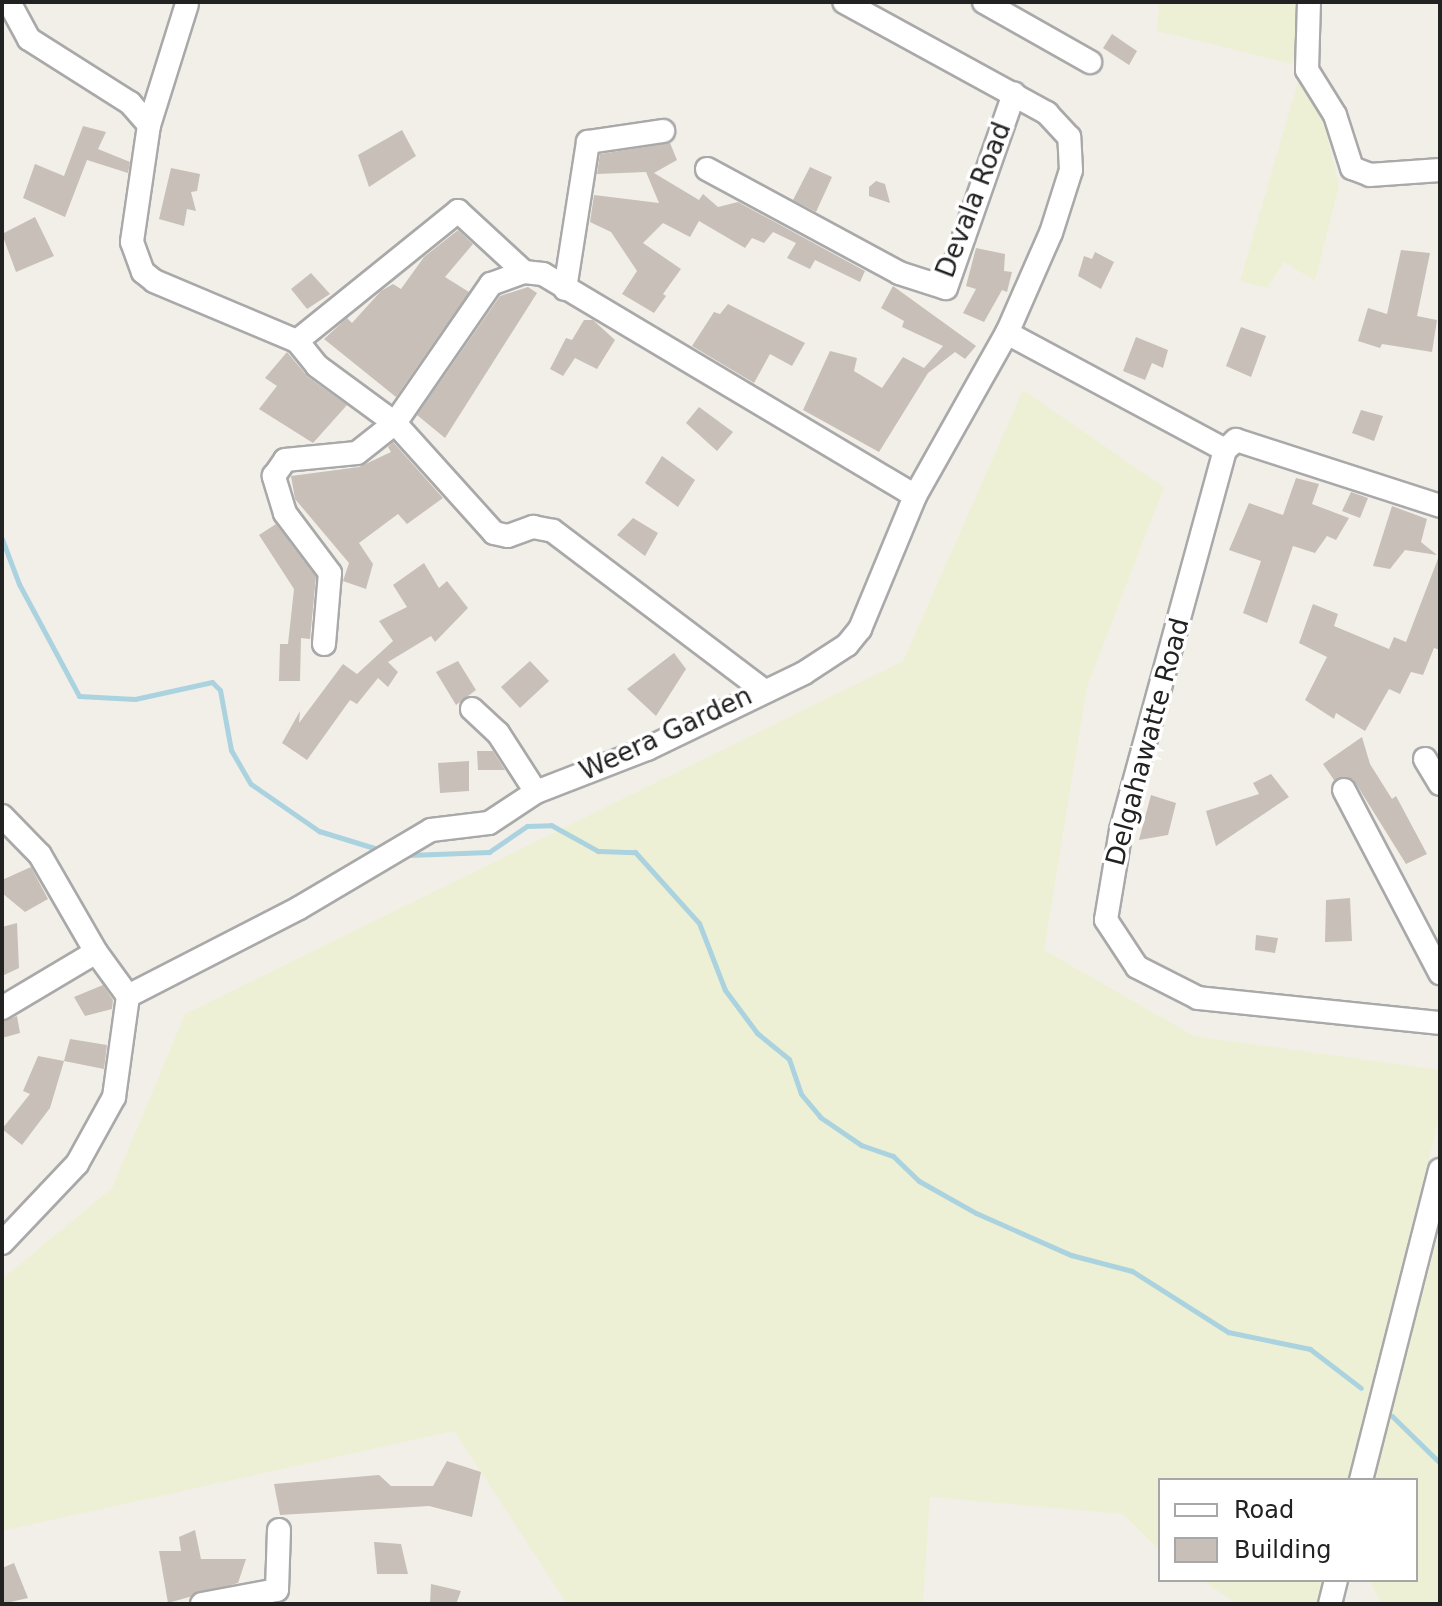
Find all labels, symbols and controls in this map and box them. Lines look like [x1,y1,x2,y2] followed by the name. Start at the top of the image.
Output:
[930,118,1018,282] street label: Devala Road
[1100,615,1196,869] street label: Delgahawatte Road
[575,680,757,788] street label: Weera Garden
[1158,1478,1418,1582] legend
[1234,1496,1294,1524] text: Road
[1234,1536,1331,1564] text: Building

